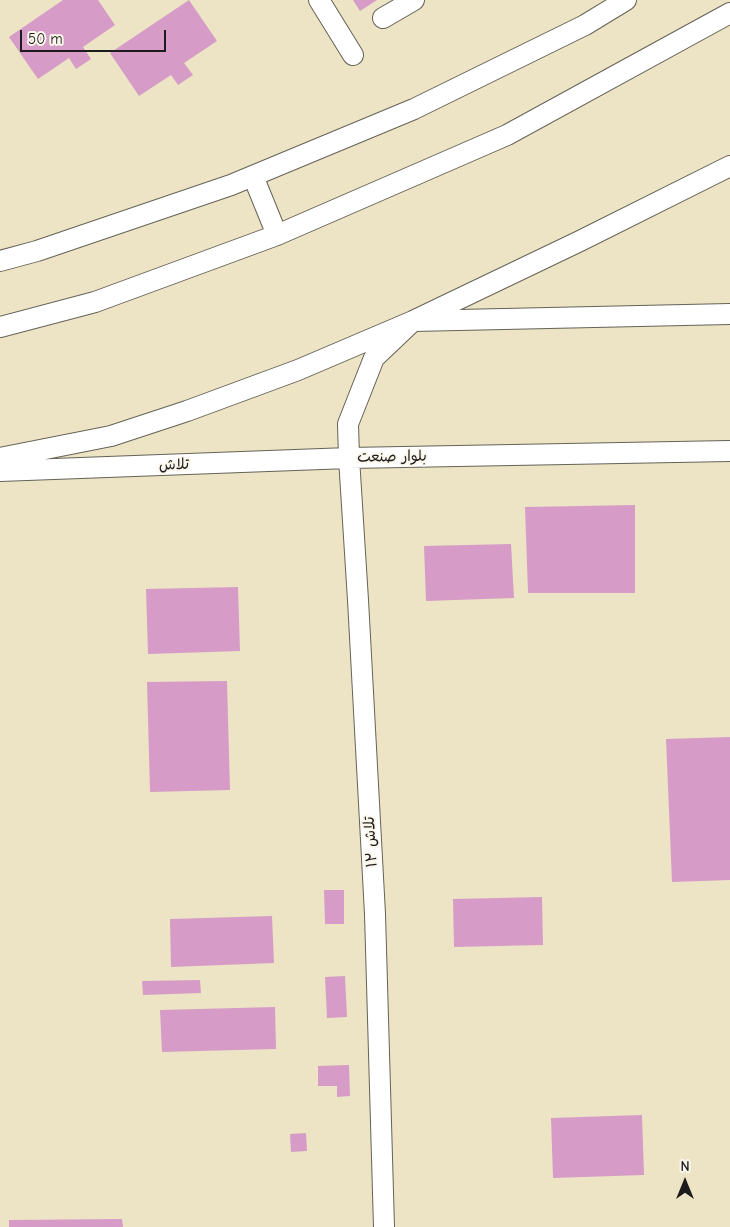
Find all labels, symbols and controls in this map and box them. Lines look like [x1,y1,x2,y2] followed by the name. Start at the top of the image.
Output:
[22,20,169,52] scale bar
[28,30,63,48] text: 50 m
[357,447,427,467] street label: بلوار صنعت
[158,455,190,475] street label: تلاش
[361,816,381,868] street label: تلاش ۱۲
[660,1157,710,1207] north arrow
[680,1158,690,1175] text: N

